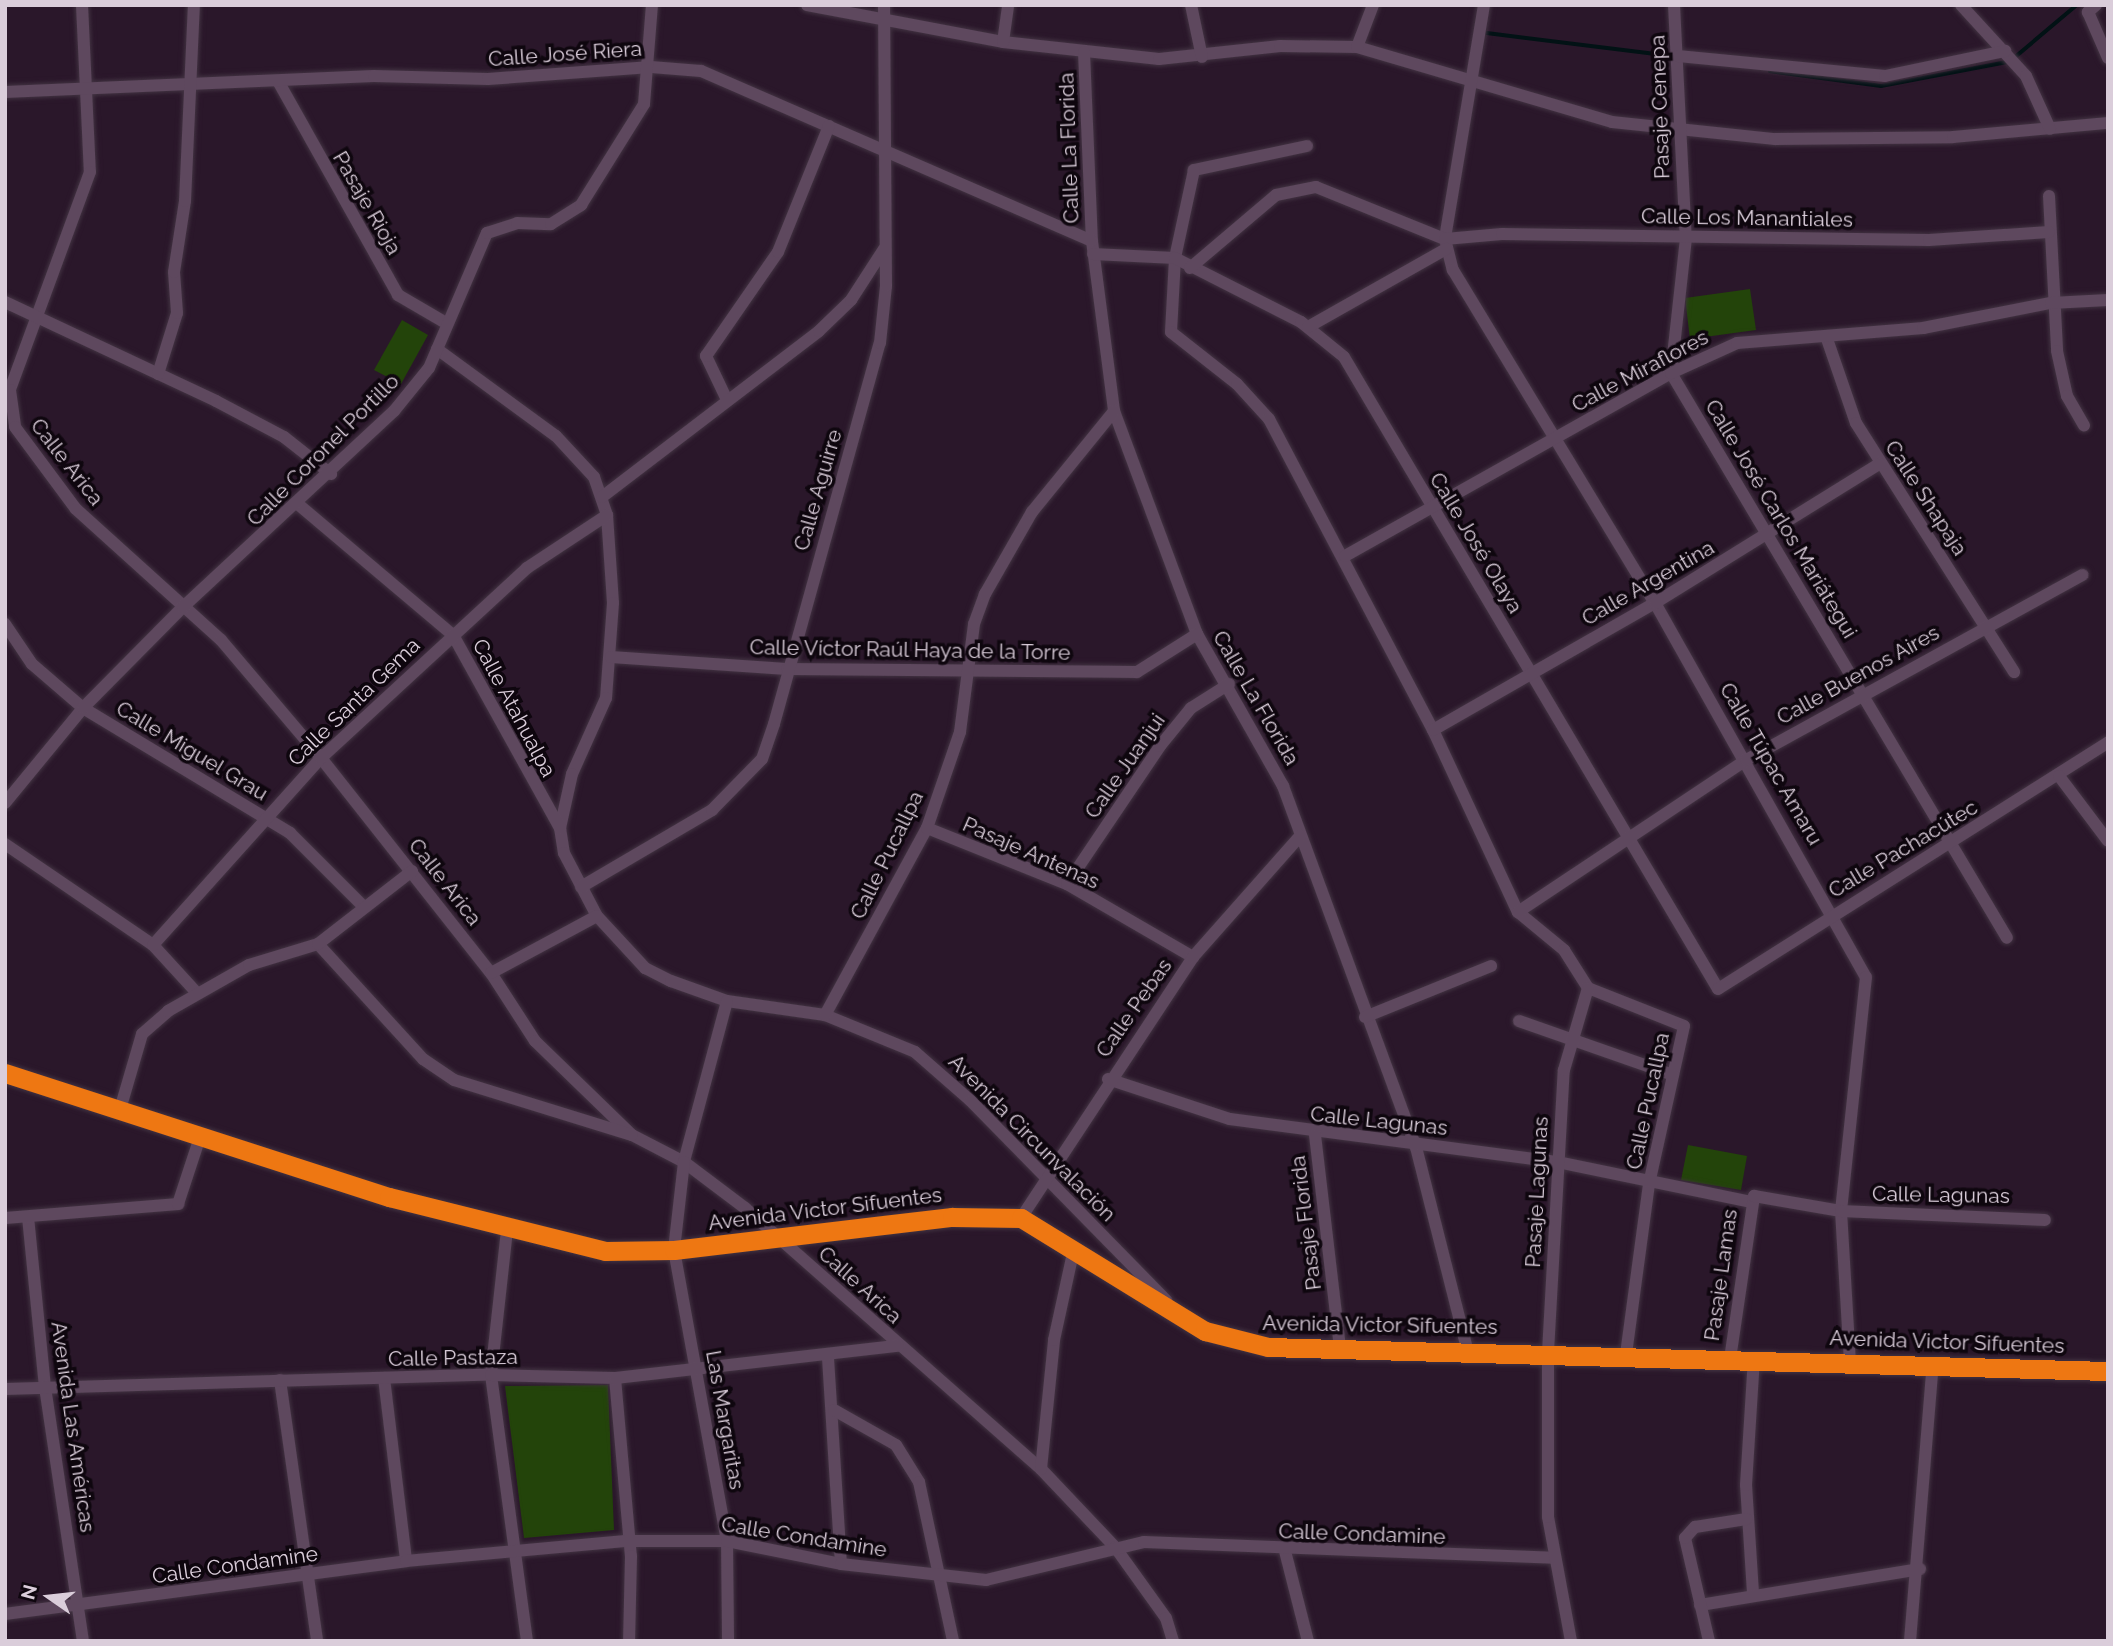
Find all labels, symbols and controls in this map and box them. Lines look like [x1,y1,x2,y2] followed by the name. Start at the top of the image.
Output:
[1645,35,1675,179] street label: Pasaje Cenepa
[487,36,643,72] street label: Calle José Riera
[1054,72,1084,224] street label: Calle La Florida
[327,147,407,259] street label: Pasaje Rioja
[1641,204,1853,232] street label: Calle Los Manantiales
[1567,324,1713,418] street label: Calle Miraflores
[242,369,404,531] street label: Calle Coronel Portillo
[1700,395,1862,643] street label: Calle José Carlos Mariátegui
[25,413,109,511] street label: Calle Arica
[789,426,847,554] street label: Calle Aguirre
[1879,436,1973,560] street label: Calle Shapaja
[1424,468,1528,618] street label: Calle José Olaya
[1577,535,1719,631] street label: Calle Argentina
[1772,620,1944,730] street label: Calle Buenos Aires
[1207,626,1305,770] street label: Calle La Florida
[283,633,425,771] street label: Calle Santa Gema
[467,634,561,782] street label: Calle Atahualpa
[748,635,1072,665] street label: Calle Víctor Raúl Haya de la Torre
[1714,678,1828,850] street label: Calle Túpac Amaru
[111,696,273,806] street label: Calle Miguel Grau
[1079,708,1171,824] street label: Calle Juanjui
[845,787,929,923] street label: Calle Pucallpa
[1824,795,1982,903] street label: Calle Pachacútec
[958,811,1104,895] street label: Pasaje Antenas
[403,833,487,931] street label: Calle Arica
[1091,954,1177,1062] street label: Calle Pebas
[1621,1030,1675,1172] street label: Calle Pucallpa
[943,1049,1121,1227] street label: Avenida Circunvalación
[1309,1101,1449,1141] street label: Calle Lagunas
[1520,1116,1554,1268] street label: Pasaje Lagunas
[1285,1154,1327,1292] street label: Pasaje Florida
[1872,1181,2010,1209] street label: Calle Lagunas
[706,1182,944,1236] street label: Avenida Victor Sifuentes
[1699,1207,1743,1343] street label: Pasaje Lamas
[813,1241,907,1329] street label: Calle Arica
[1262,1310,1498,1340] street label: Avenida Victor Sifuentes
[46,1320,100,1534] street label: Avenida Las Américas
[1828,1325,2066,1359] street label: Avenida Victor Sifuentes
[388,1344,518,1372] street label: Calle Pastaza
[700,1348,750,1492] street label: Las Margaritas
[720,1511,888,1563] street label: Calle Condamine
[1278,1518,1446,1550] street label: Calle Condamine
[151,1541,319,1589] street label: Calle Condamine
[14,1562,84,1632] north arrow
[16,1582,41,1602] text: N

